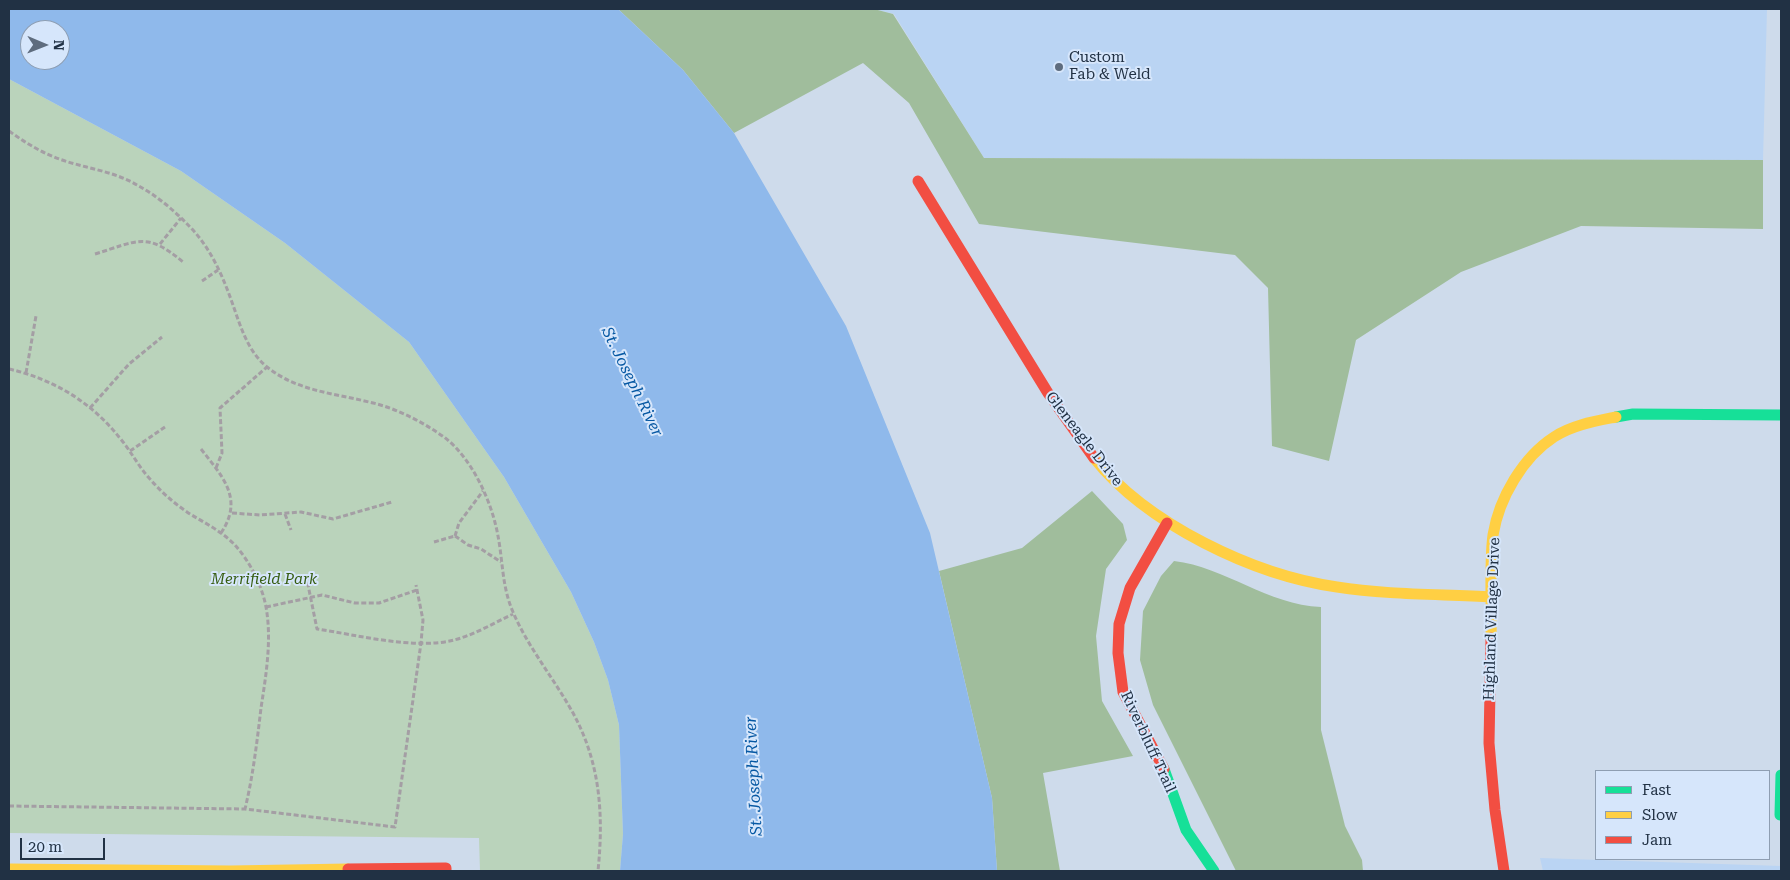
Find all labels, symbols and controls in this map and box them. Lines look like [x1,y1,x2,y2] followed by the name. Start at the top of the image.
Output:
[20,20,70,70] north arrow
[51,40,67,51] text: N
[1069,49,1151,84] place label: Custom Fab & Weld
[1053,61,1065,73] marker: Custom Fab & Weld
[597,324,667,440] water label: St. Joseph River
[1042,388,1126,490] street label: Gleneagle Drive
[1480,537,1504,701] street label: Highland Village Drive
[211,571,317,589] park label: Merrifield Park
[1117,688,1179,796] street label: Riverbluff Trail
[741,716,767,836] water label: St. Joseph River
[1595,770,1770,860] legend
[1642,781,1671,799] text: Fast
[1642,806,1677,824] text: Slow
[22,828,108,860] scale bar
[1642,831,1672,849] text: Jam
[28,838,62,856] text: 20 m

